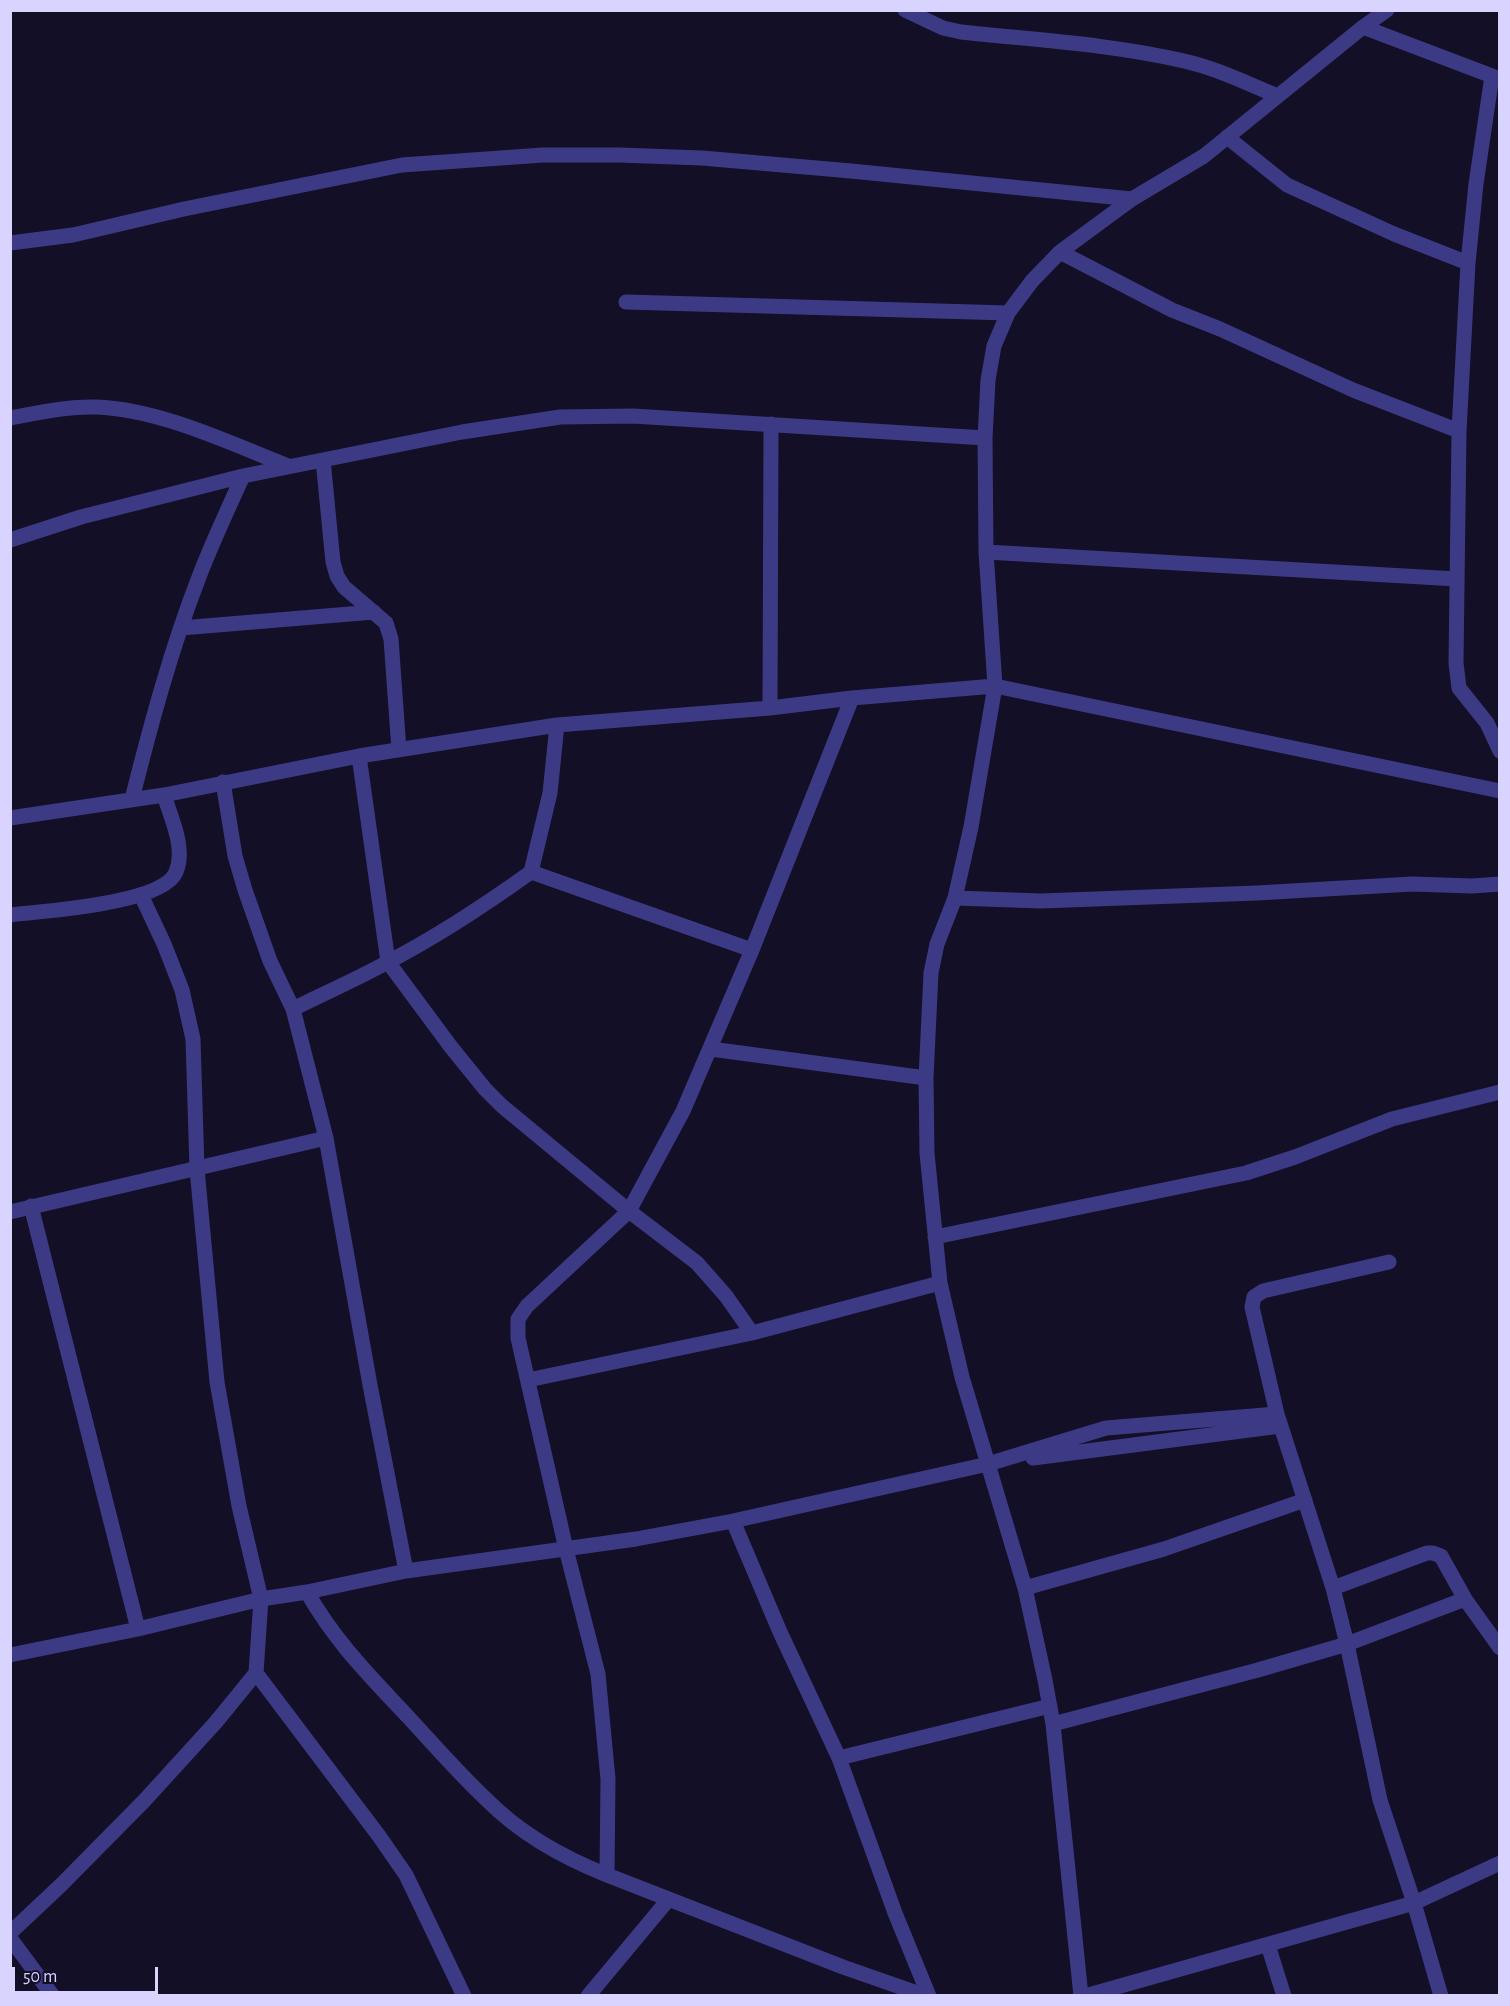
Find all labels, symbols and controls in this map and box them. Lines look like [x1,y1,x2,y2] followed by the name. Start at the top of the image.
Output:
[15,1955,160,1993] scale bar
[23,1968,57,1986] text: 50 m

